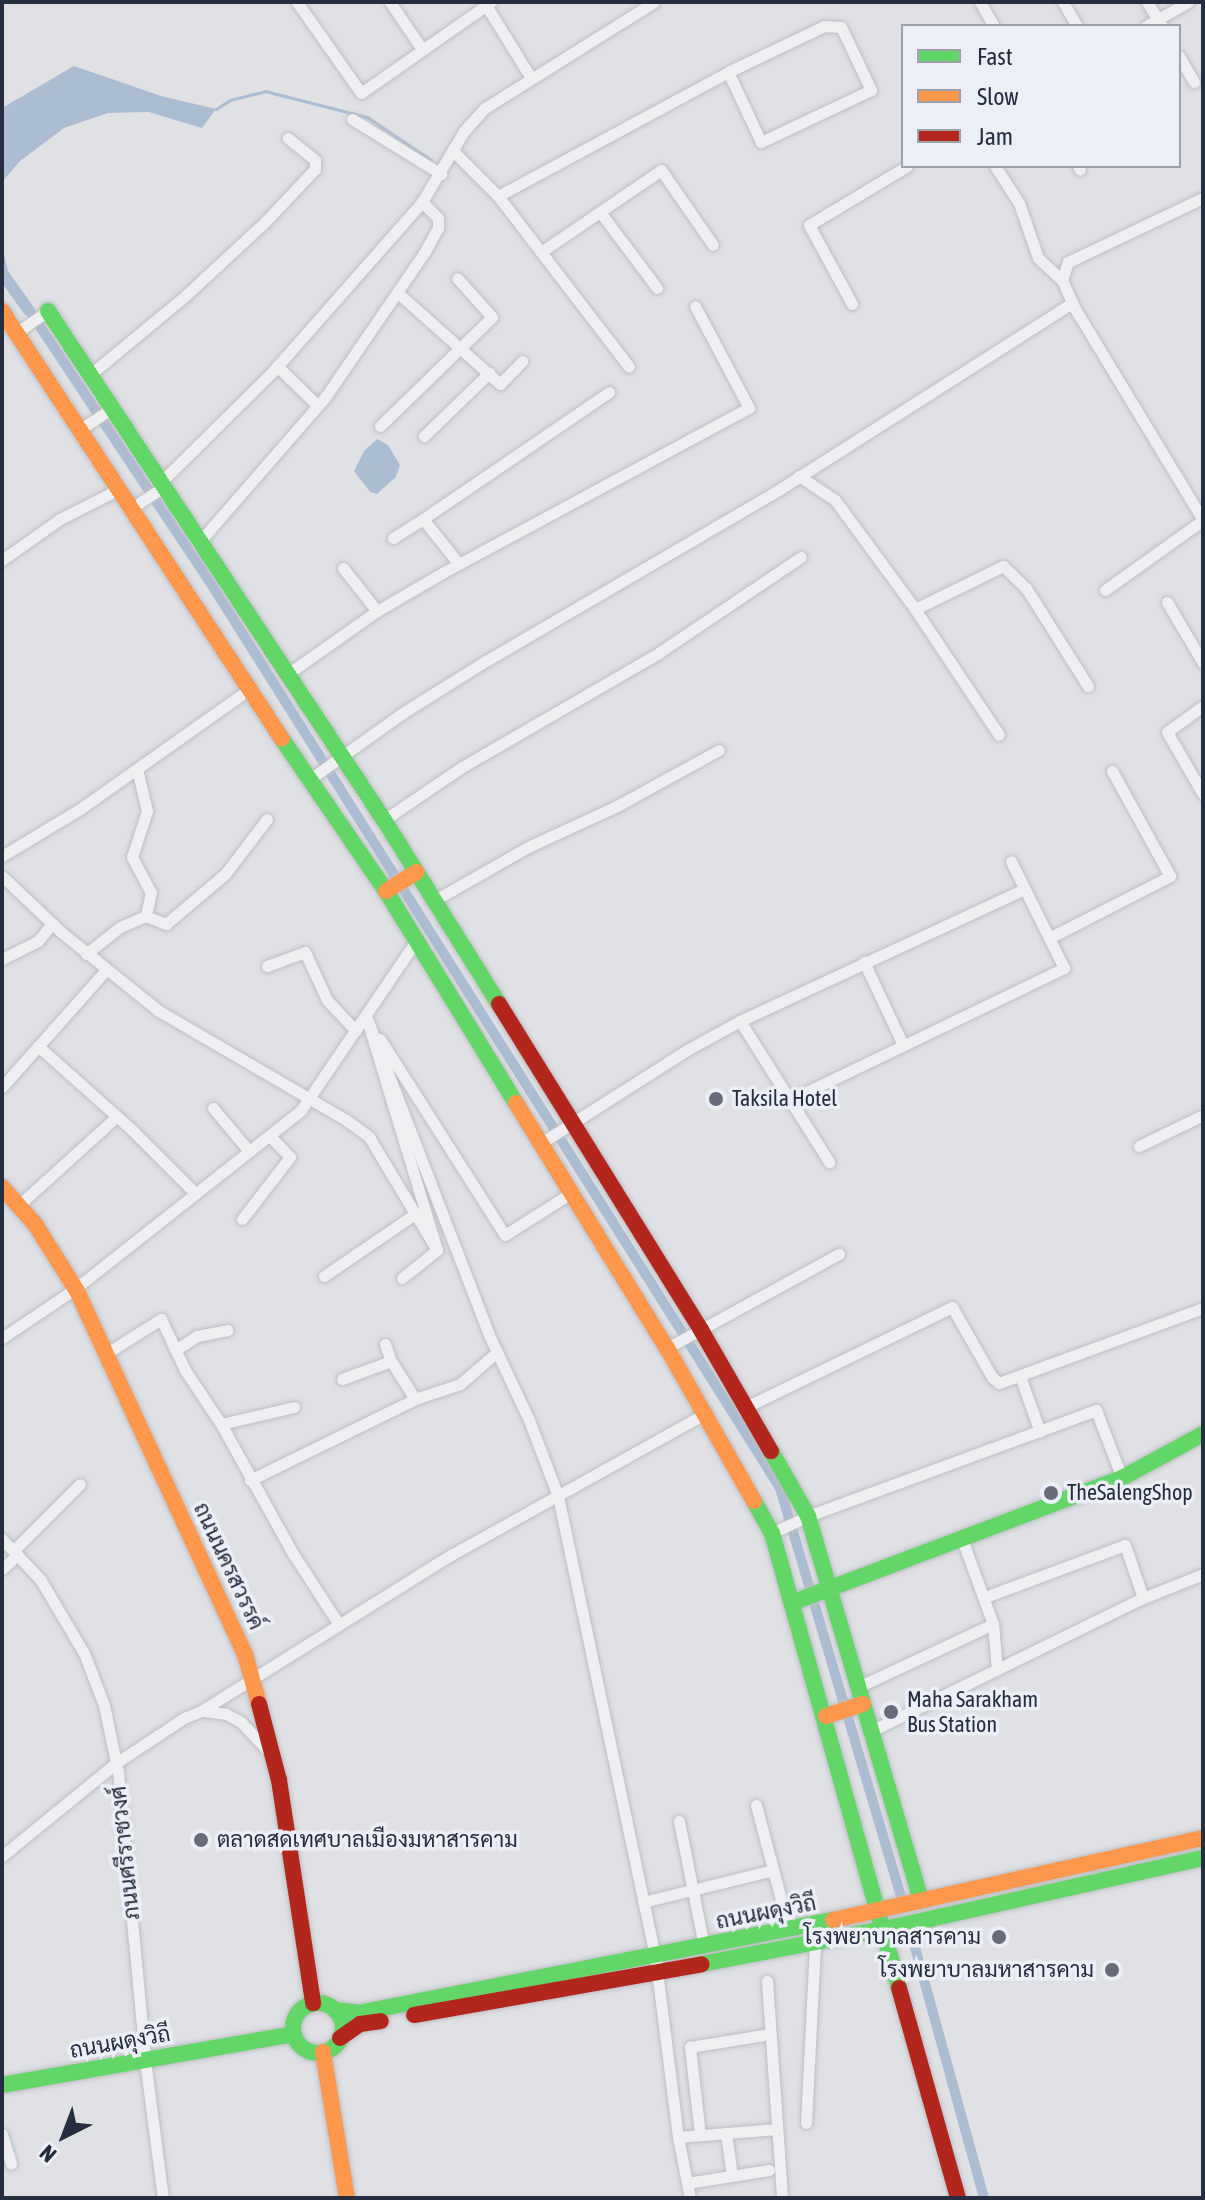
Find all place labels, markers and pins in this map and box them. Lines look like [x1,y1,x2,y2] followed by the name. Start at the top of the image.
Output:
[732,1086,837,1112] place label: Taksila Hotel
[707,1090,725,1108] marker: Taksila Hotel
[1067,1480,1193,1506] place label: TheSalengShop
[1042,1484,1060,1502] marker: TheSalengShop
[907,1686,1038,1738] place label: Maha Sarakham Bus Station
[882,1703,900,1721] marker: Maha Sarakham Bus Station
[217,1827,518,1853] place label: ตลาดสดเทศบาลเมืองมหาสารคาม
[192,1831,210,1849] marker: ตลาดสดเทศบาลเมืองมหาสารคาม
[804,1924,981,1950] place label: โรงพยาบาลสารคาม
[988,1926,1010,1948] marker: โรงพยาบาลสารคาม
[879,1957,1094,1983] place label: โรงพยาบาลมหาสารคาม
[1101,1959,1123,1981] marker: โรงพยาบาลมหาสารคาม

